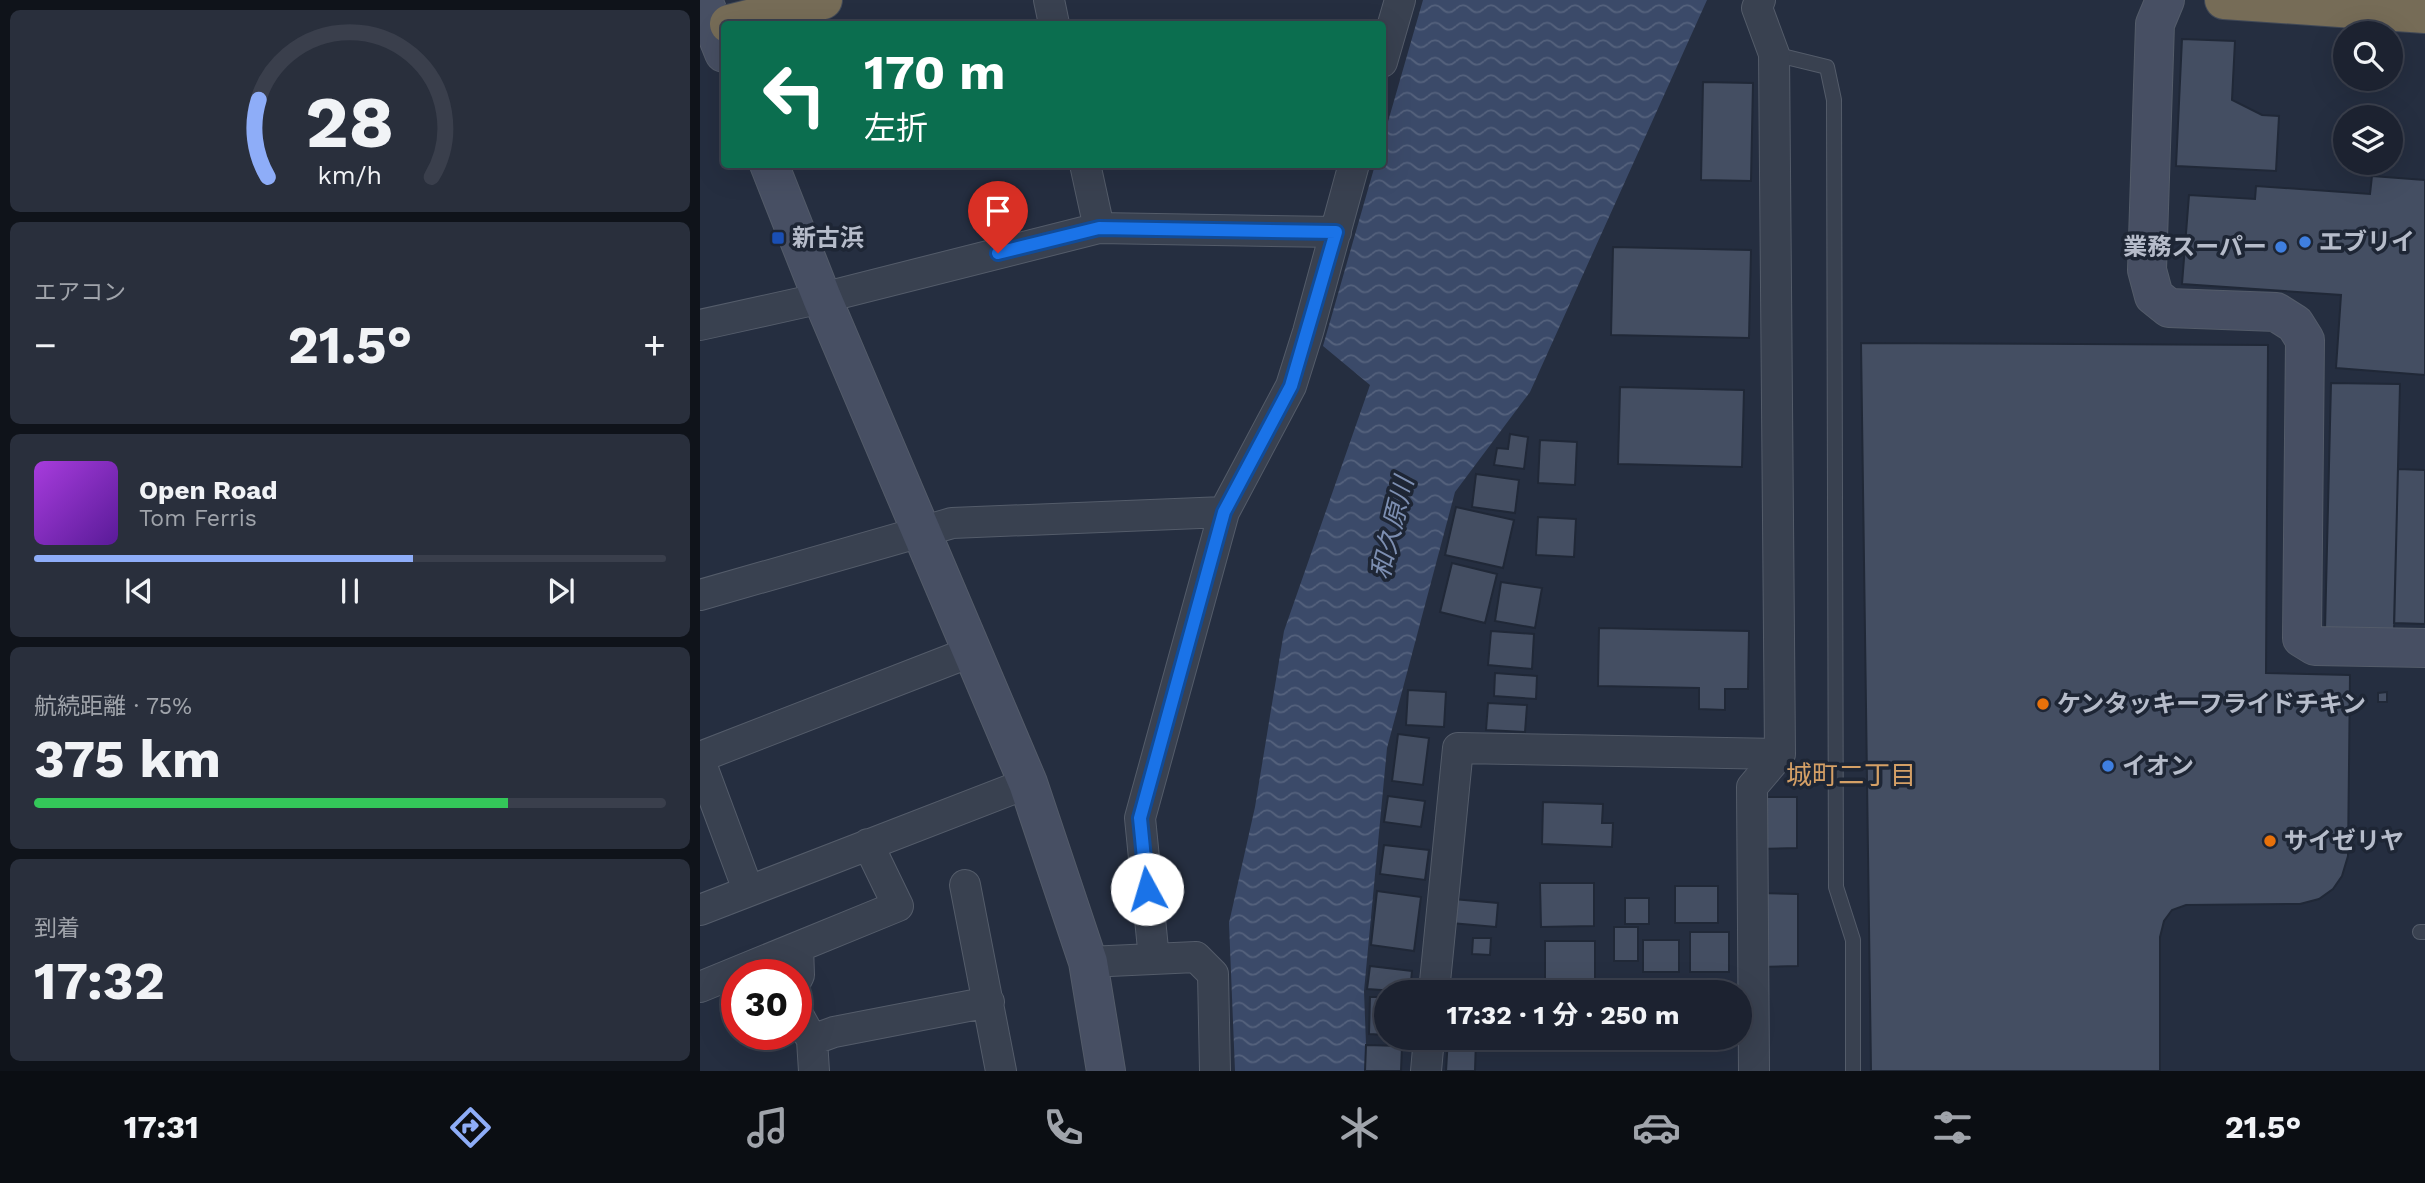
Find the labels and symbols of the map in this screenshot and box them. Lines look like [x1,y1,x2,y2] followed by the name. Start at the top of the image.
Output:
[968,181,1028,253] pin
[792,224,864,252] place label: 新古浜
[2319,228,2415,256] place label: エブリイ
[770,230,786,246] marker: 新古浜
[2123,233,2267,261] place label: 業務スーパー
[2297,234,2313,250] marker: エブリイ
[2273,239,2289,255] marker: 業務スーパー
[1365,471,1420,582] water label: 和久原川
[2057,690,2366,718] place label: ケンタッキーフライドチキン
[2035,696,2051,712] marker: ケンタッキーフライドチキン
[2122,752,2194,780] place label: イオン
[2100,758,2116,774] marker: イオン
[1786,760,1916,790] district label: 城町二丁目
[2284,827,2404,855] place label: サイゼリヤ
[2262,833,2278,849] marker: サイゼリヤ
[1110,852,1184,926] position arrow
[721,959,812,1050] speed limit sign: 30

